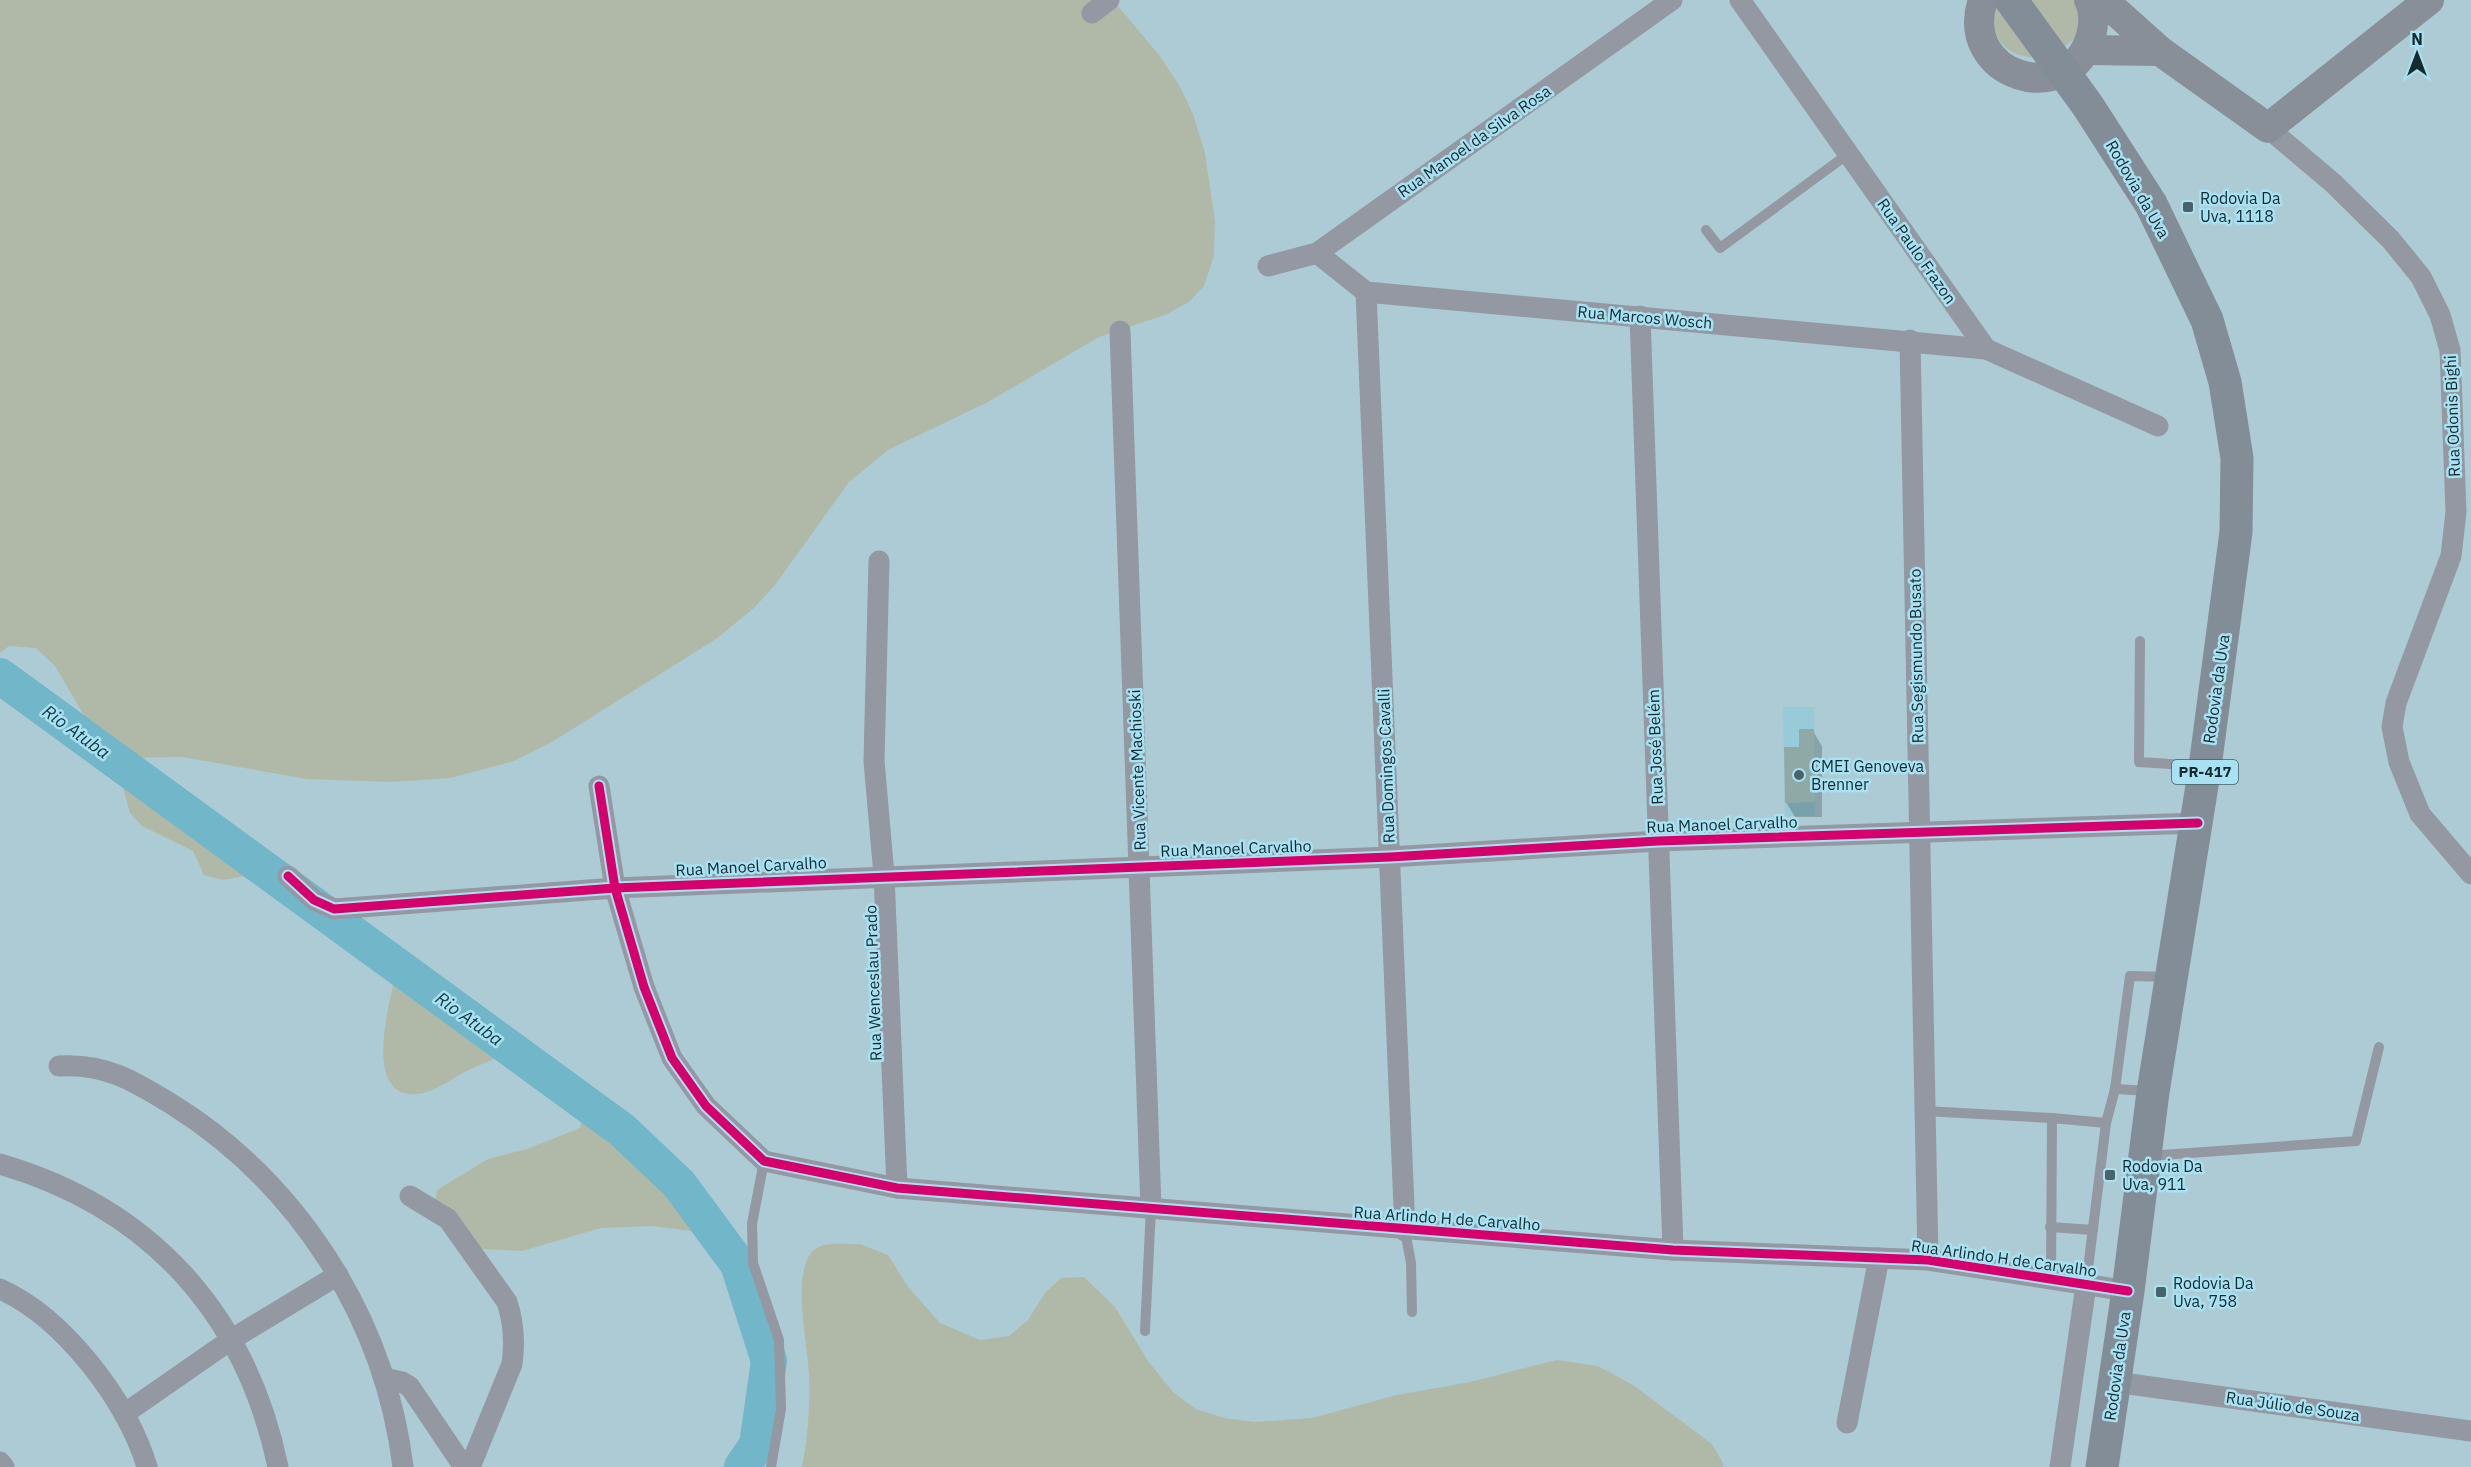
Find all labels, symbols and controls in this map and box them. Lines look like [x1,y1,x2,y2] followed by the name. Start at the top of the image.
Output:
[2387,24,2447,84] north arrow
[2411,29,2423,49] text: N
[1393,80,1555,202] street label: Rua Manoel da Silva Rosa
[2102,136,2174,242] street label: Rodovia da Uva
[2200,188,2281,226] place label: Rodovia Da Uva, 1118
[1873,194,1961,308] street label: Rua Paulo Frazon
[2181,200,2195,214] marker: Rodovia Da Uva, 1118
[1577,301,1713,333] street label: Rua Marcos Wosch
[2440,355,2464,477] street label: Rua Odonis Bighi
[1904,569,1928,743] street label: Rua Segismundo Busato
[2198,633,2234,745] street label: Rodovia da Uva
[1373,688,1399,844] street label: Rua Domingos Cavalli
[1124,689,1150,851] street label: Rua Vicente Machioski
[1643,689,1667,805] street label: Rua José Belém
[38,699,115,764] water label: Rio Atuba
[1811,756,1924,794] place label: CMEI Genoveva Brenner
[2172,760,2238,784] road number: PR-417
[1792,768,1806,782] marker: CMEI Genoveva Brenner
[1646,811,1798,837] street label: Rua Manoel Carvalho
[1160,835,1312,861] street label: Rua Manoel Carvalho
[675,852,827,880] street label: Rua Manoel Carvalho
[860,905,886,1061] street label: Rua Wenceslau Prado
[431,986,508,1051] water label: Rio Atuba
[2122,1156,2203,1194] place label: Rodovia Da Uva, 911
[2103,1168,2117,1182] marker: Rodovia Da Uva, 911
[1353,1201,1541,1235] street label: Rua Arlindo H de Carvalho
[1910,1235,2098,1281] street label: Rua Arlindo H de Carvalho
[2173,1273,2254,1311] place label: Rodovia Da Uva, 758
[2154,1285,2168,1299] marker: Rodovia Da Uva, 758
[2099,1310,2135,1422] street label: Rodovia da Uva
[2225,1387,2362,1425] street label: Rua Júlio de Souza

